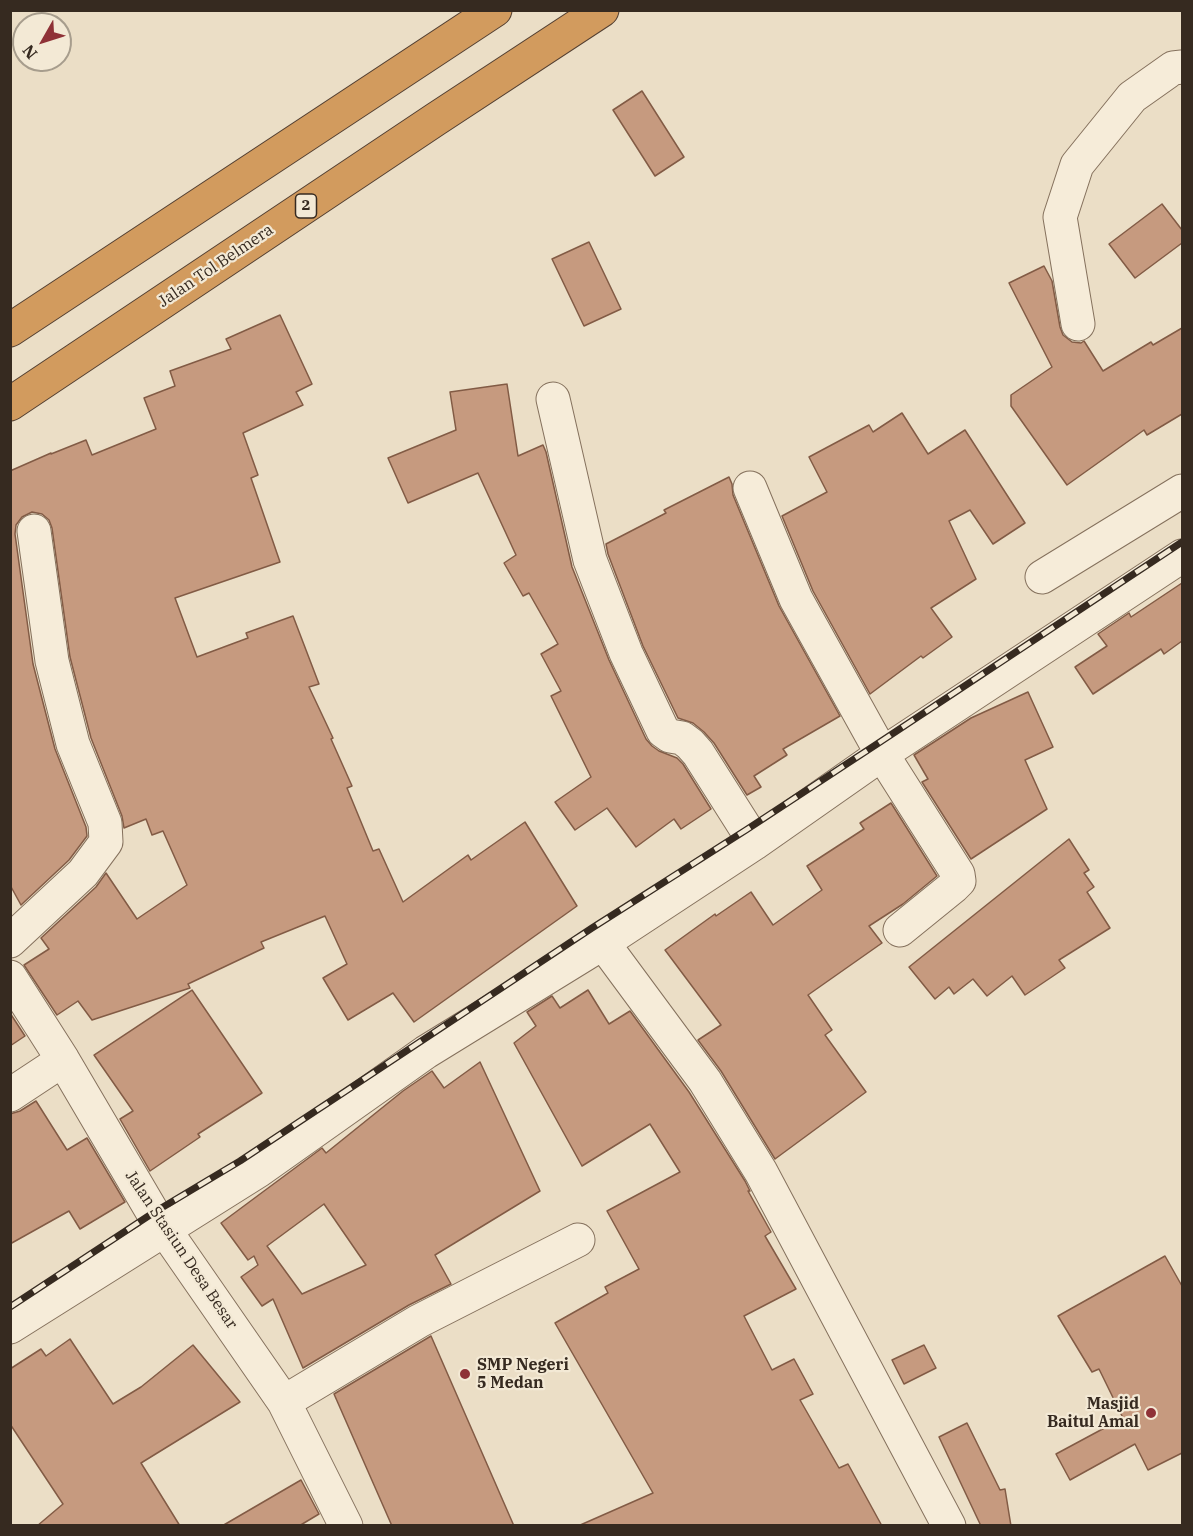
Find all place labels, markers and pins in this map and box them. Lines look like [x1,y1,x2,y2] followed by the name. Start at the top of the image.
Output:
[477,1355,569,1393] place label: SMP Negeri 5 Medan
[458,1367,472,1381] marker: SMP Negeri 5 Medan
[1047,1394,1139,1432] place label: Masjid Baitul Amal
[1144,1406,1158,1420] marker: Masjid Baitul Amal

